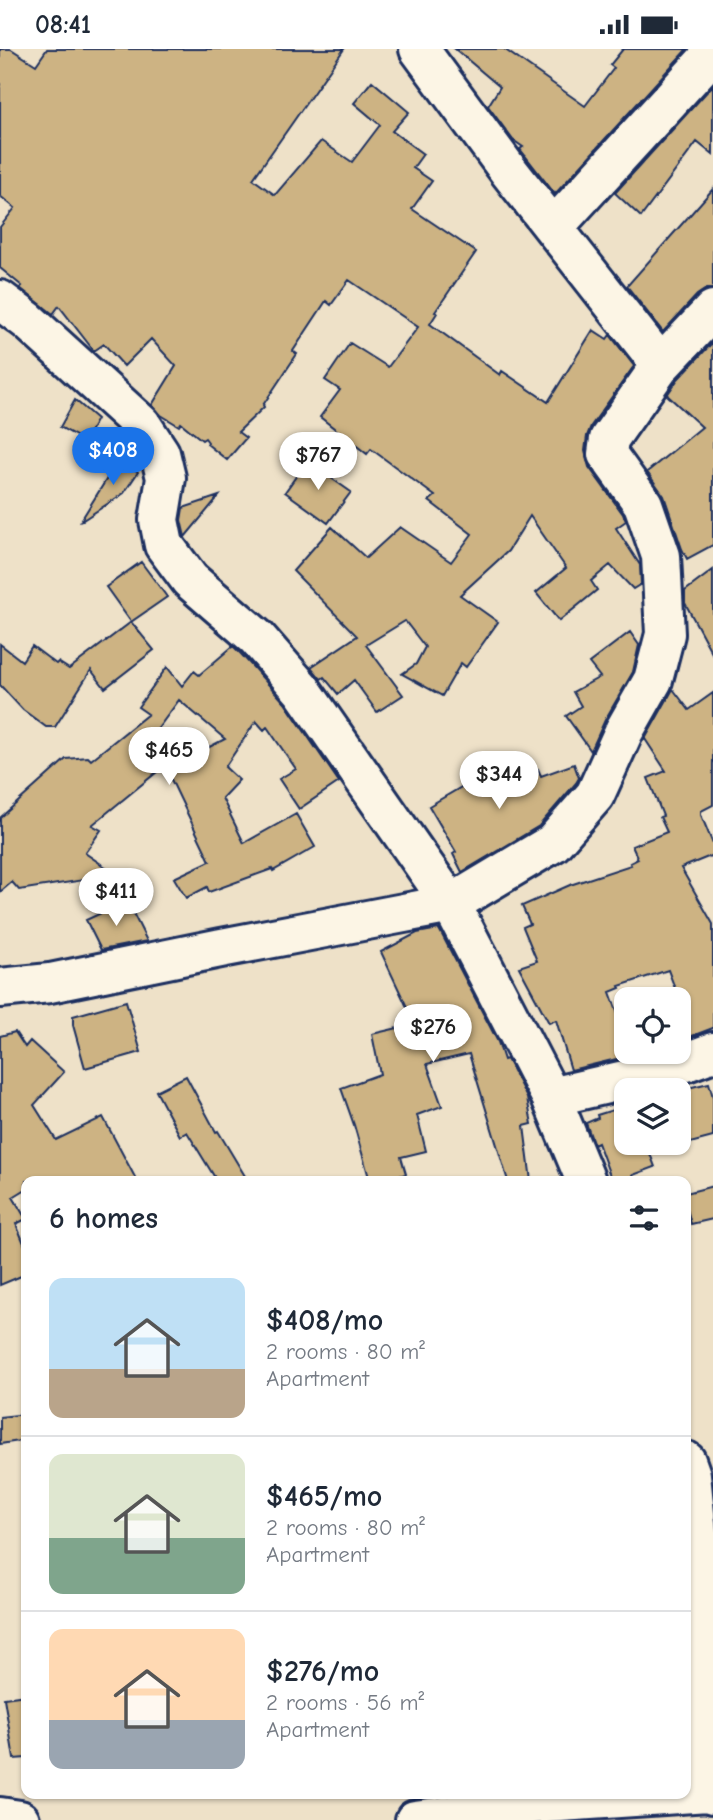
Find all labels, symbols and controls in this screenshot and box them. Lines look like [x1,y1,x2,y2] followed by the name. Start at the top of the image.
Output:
[35,10,91,40] text: 08:41
[72,427,154,487] pin: $408
[277,433,359,492] pin: $767
[88,436,138,463] text: $408
[295,441,341,468] text: $767
[128,727,210,787] pin: $465
[145,736,193,763] text: $465
[458,751,540,811] pin: $344
[476,760,522,787] text: $344
[75,869,157,928] pin: $411
[95,877,137,904] text: $411
[614,987,691,1155] map controls
[614,987,691,1064] button: locate
[392,1005,474,1064] pin: $276
[410,1013,456,1040] text: $276
[614,1078,691,1155] button: layers
[625,1199,663,1237] icon: filters
[49,1201,158,1236] text: 6 homes
[266,1303,383,1338] text: $408/mo
[105,1306,189,1390] icon: home
[266,1338,425,1365] text: 2 rooms · 80 m²
[266,1365,369,1392] text: Apartment
[266,1479,382,1514] text: $465/mo
[105,1482,189,1566] icon: home
[266,1514,425,1541] text: 2 rooms · 80 m²
[266,1541,369,1568] text: Apartment
[266,1654,379,1689] text: $276/mo
[105,1657,189,1741] icon: home
[266,1689,424,1716] text: 2 rooms · 56 m²
[266,1716,369,1743] text: Apartment

